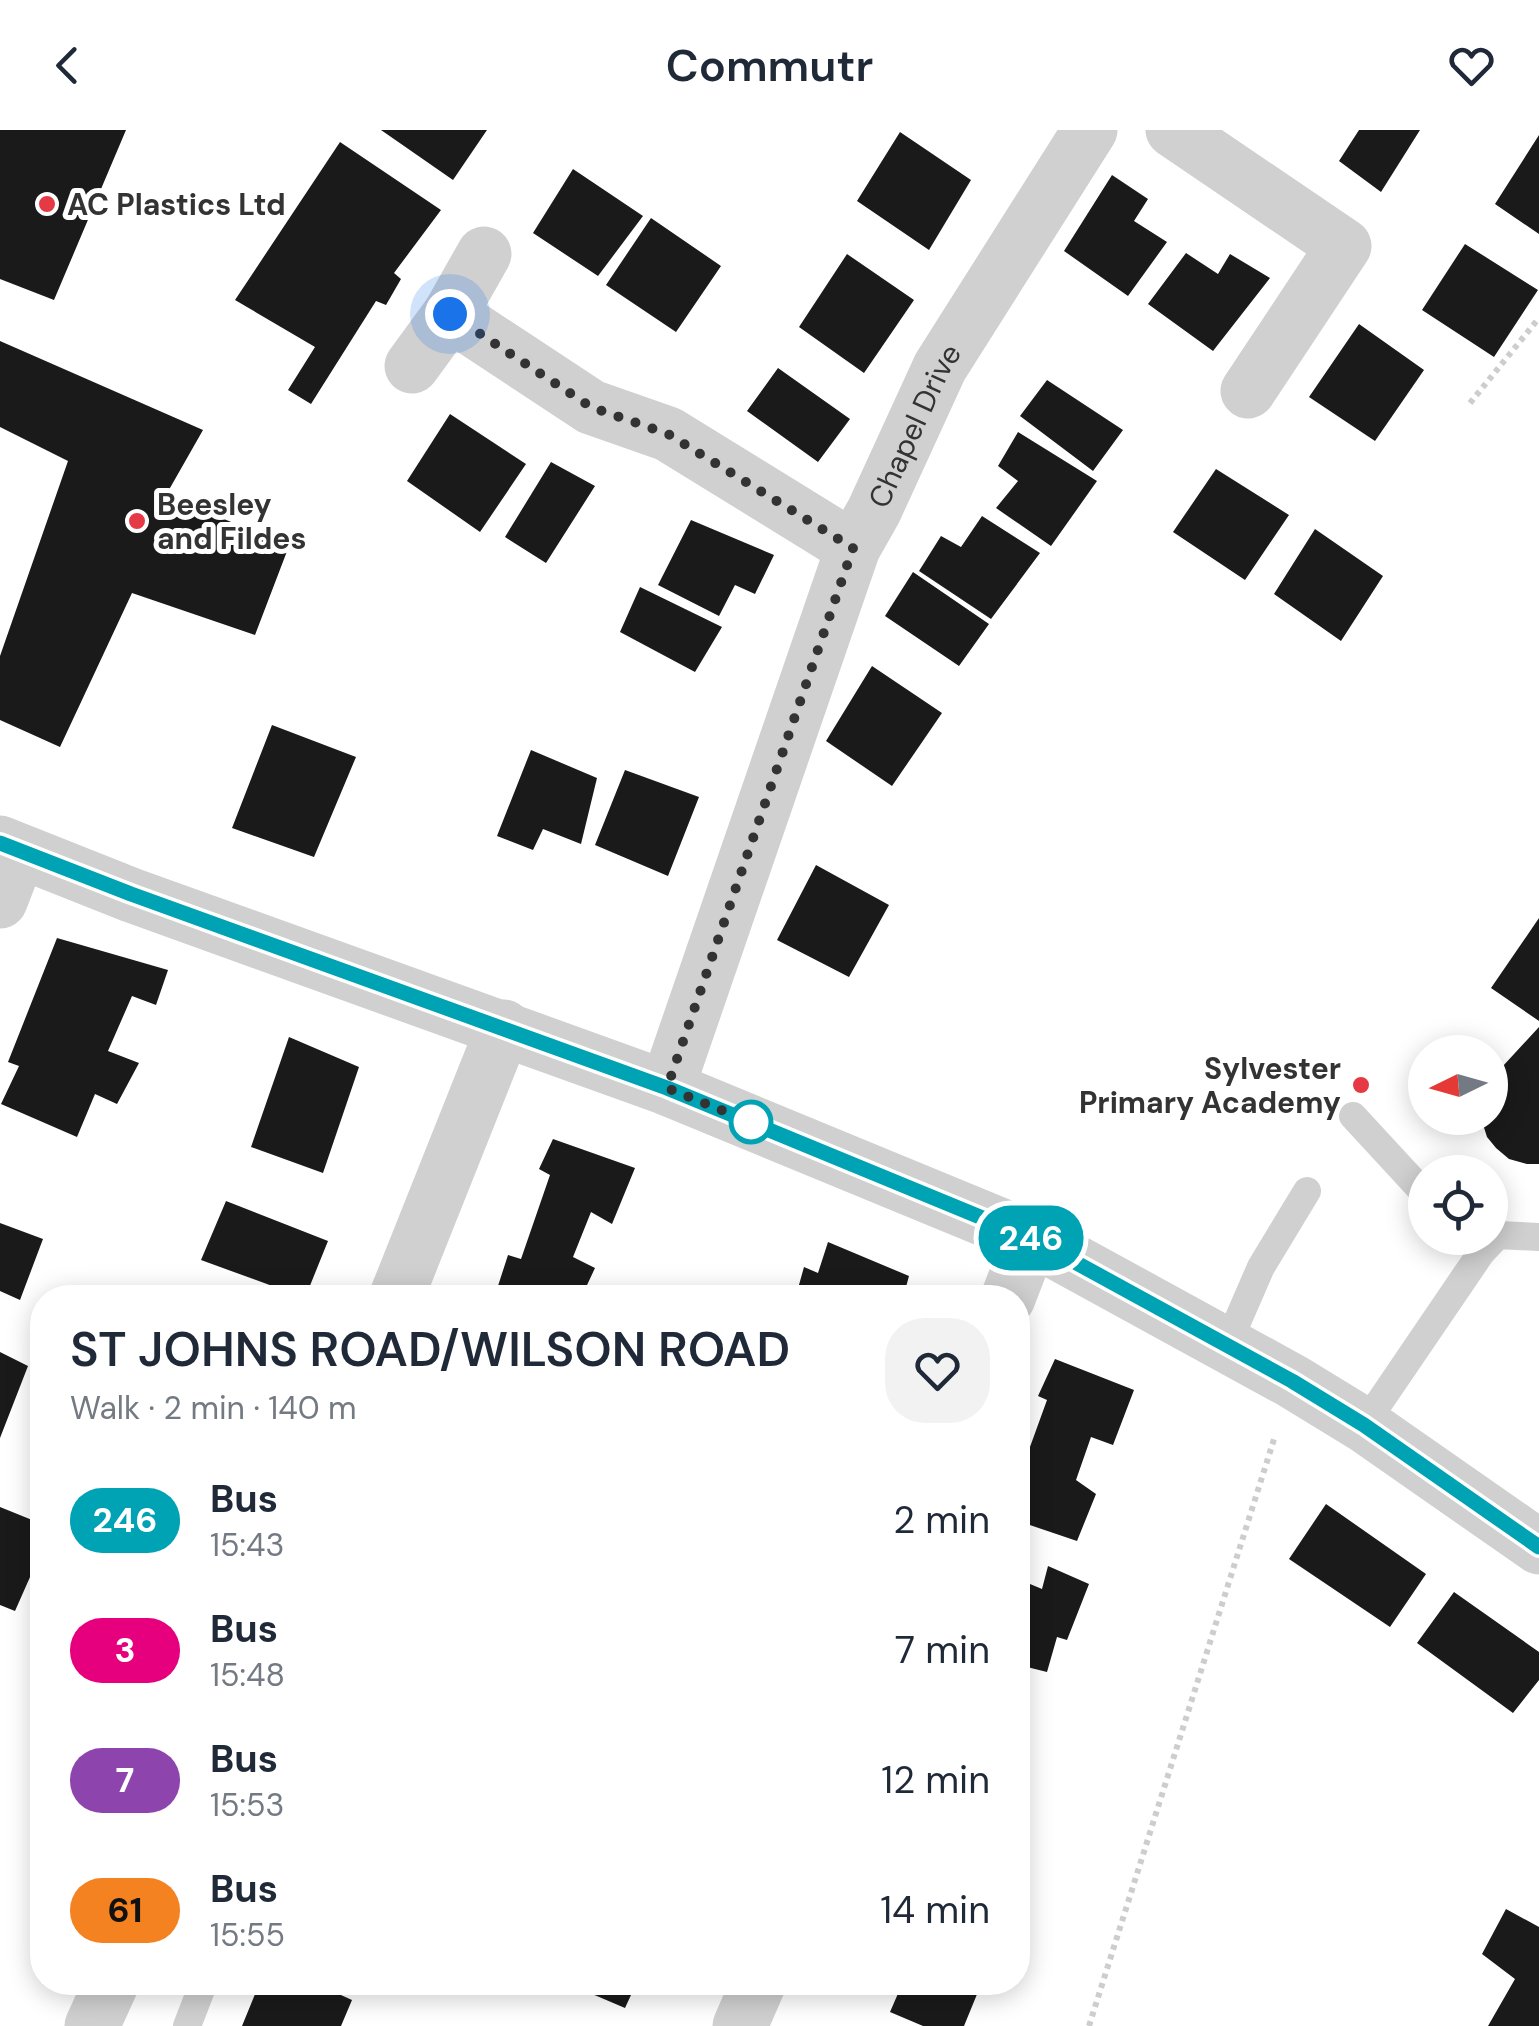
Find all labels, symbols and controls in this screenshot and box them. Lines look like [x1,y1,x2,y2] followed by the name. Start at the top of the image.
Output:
[666,36,873,95] text: Commutr
[40,38,95,93] icon: back
[1444,38,1499,93] icon: heart
[67,185,286,224] place label: AC Plastics Ltd
[36,193,58,215] marker: AC Plastics Ltd
[425,289,475,339] your location
[859,336,969,514] street label: Chapel Drive
[157,485,306,558] place label: Beesley and Fildes
[126,510,148,532] marker: Beesley and Fildes
[1408,1035,1508,1135] north arrow
[1408,1035,1508,1255] map controls
[1079,1049,1341,1122] place label: Sylvester Primary Academy
[1350,1074,1372,1096] marker: Sylvester Primary Academy
[730,1101,772,1143] unlabelled marker
[1408,1155,1508,1255] button: locate
[974,1206,1088,1270] line badge: 246
[999,1215,1063,1261] text: 246
[70,1318,790,1381] text: ST JOHNS ROAD/WILSON ROAD
[885,1318,990,1423] button: heart
[70,1387,357,1429] text: Walk · 2 min · 140 m
[210,1474,278,1524] text: Bus
[893,1495,990,1545] text: 2 min
[93,1497,157,1543] text: 246
[210,1524,284,1566] text: 15:43
[210,1604,278,1654] text: Bus
[895,1625,990,1675] text: 7 min
[114,1627,136,1673] text: 3
[210,1654,285,1696] text: 15:48
[210,1734,278,1784] text: Bus
[881,1755,990,1805] text: 12 min
[116,1757,134,1803] text: 7
[210,1784,284,1826] text: 15:53
[210,1864,278,1914] text: Bus
[880,1885,990,1935] text: 14 min
[108,1887,142,1933] text: 61
[210,1914,285,1956] text: 15:55

